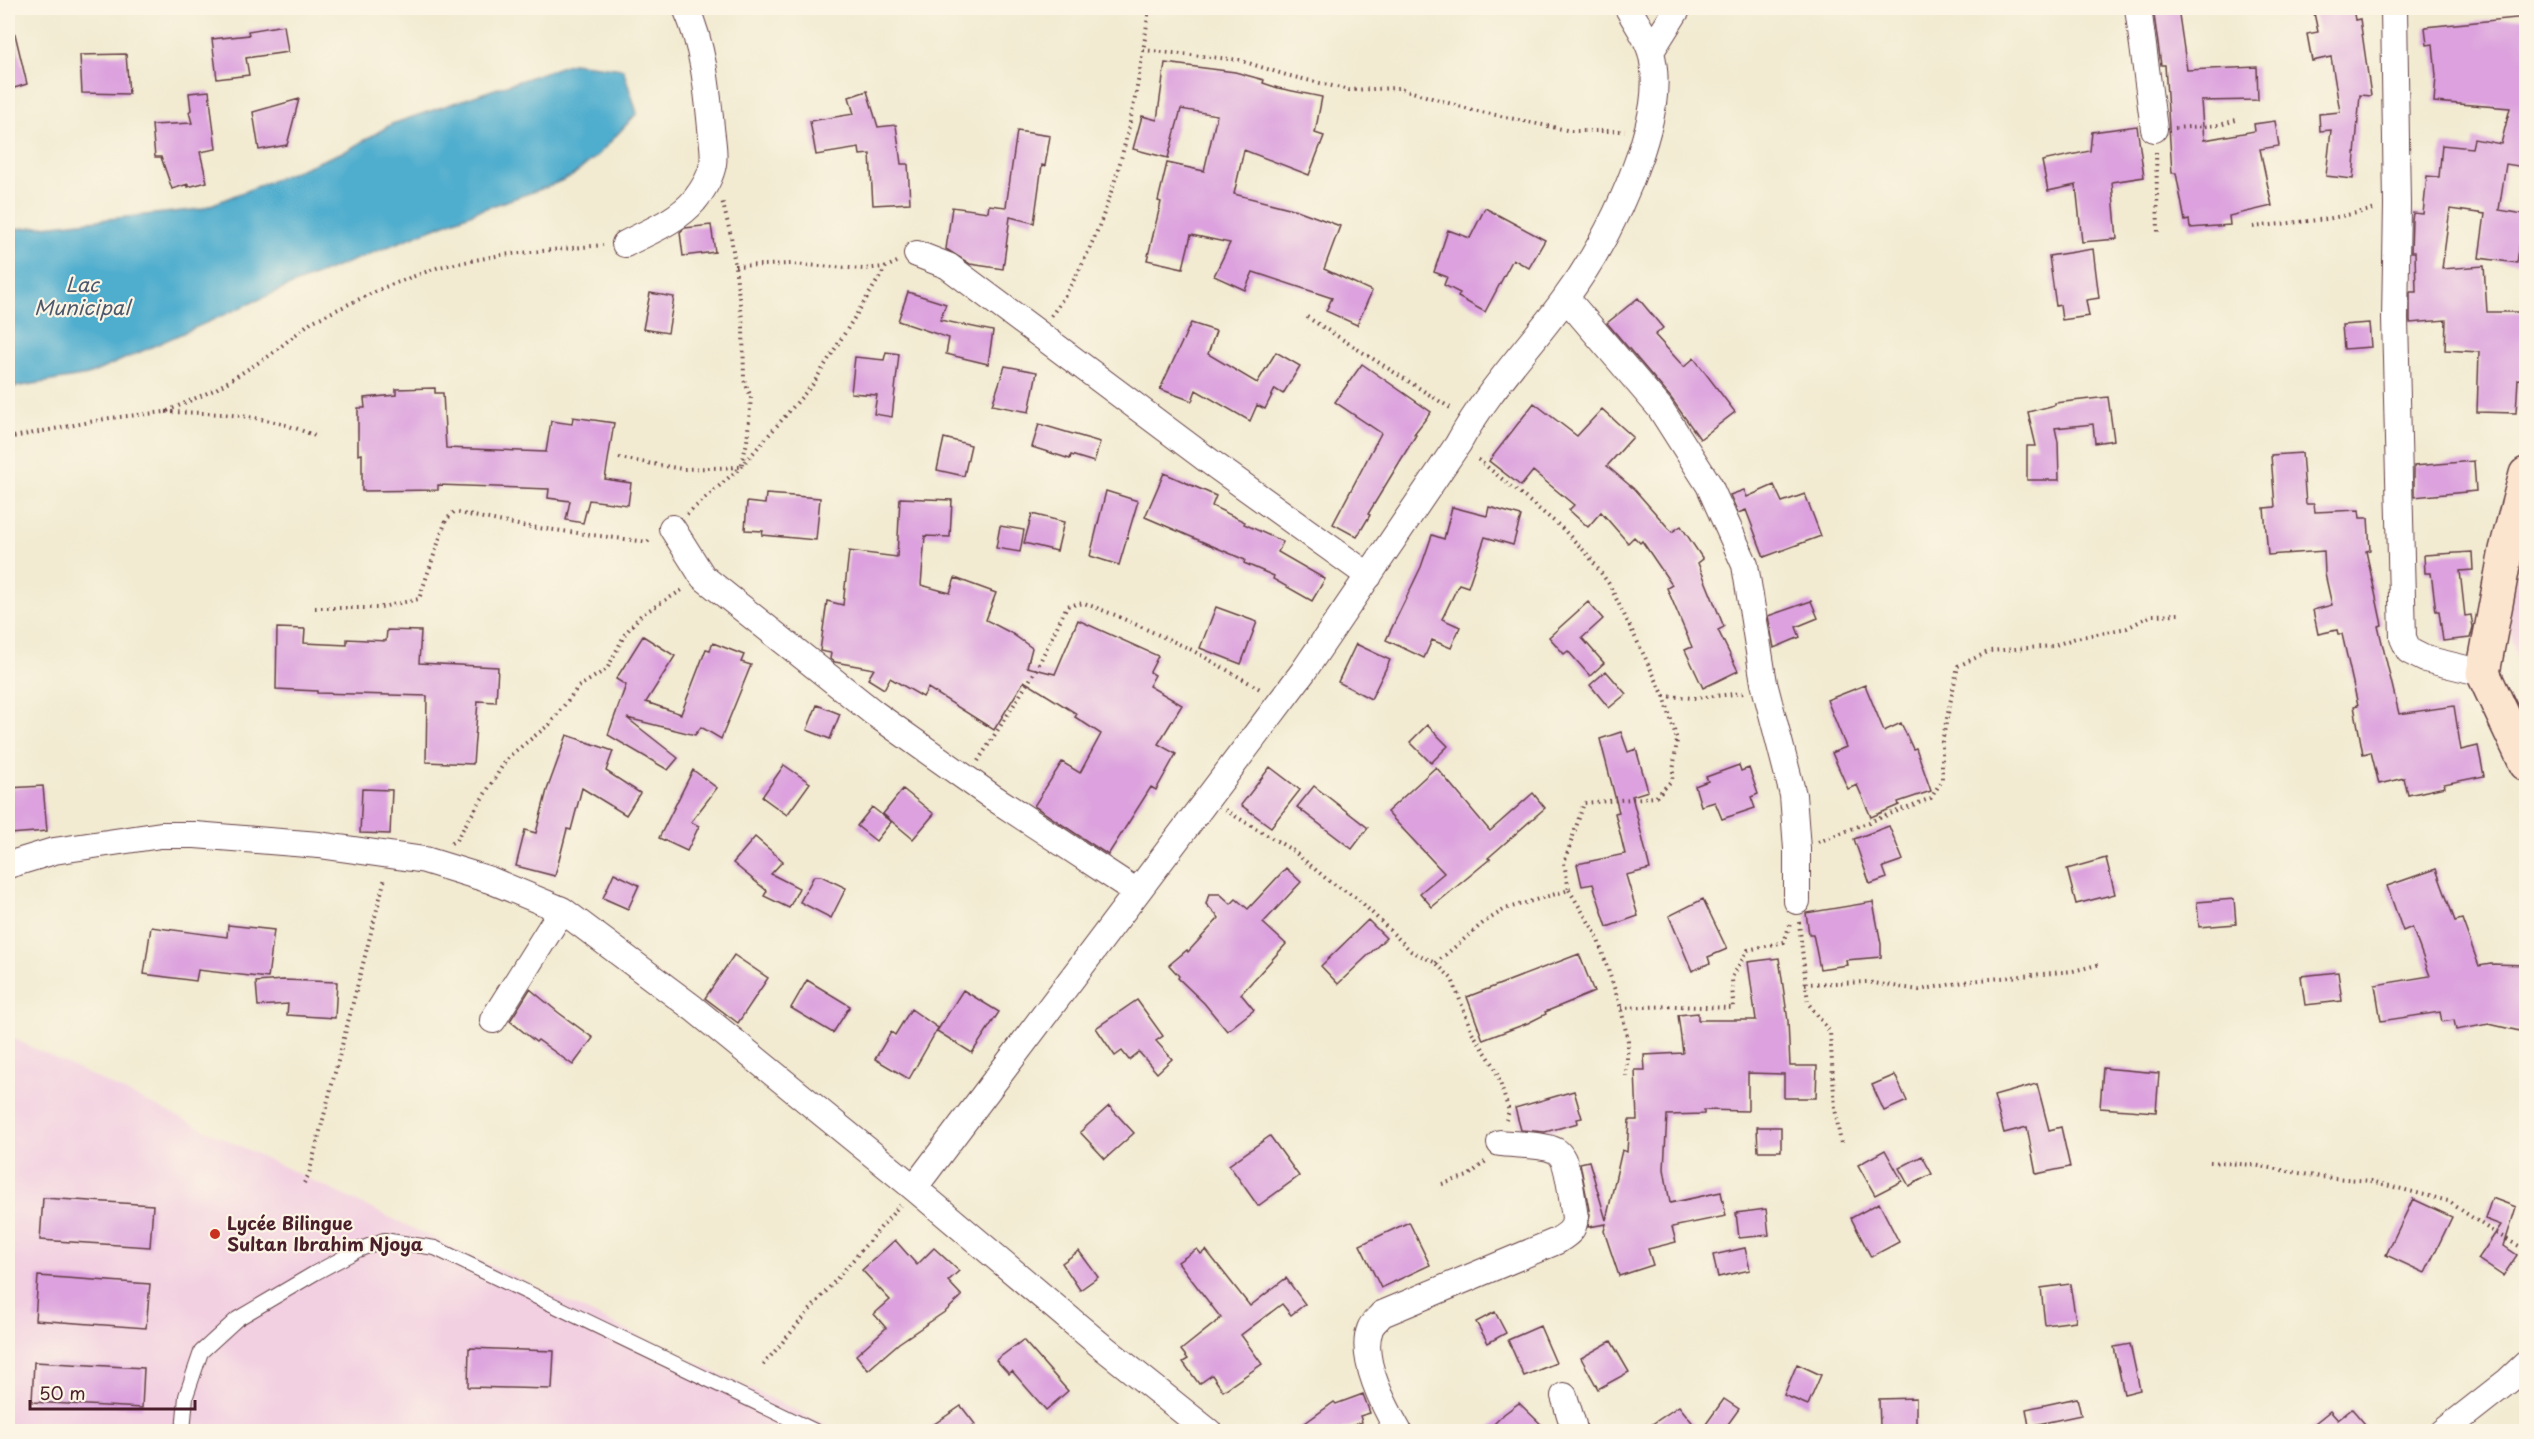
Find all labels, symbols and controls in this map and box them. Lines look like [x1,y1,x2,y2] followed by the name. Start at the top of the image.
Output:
[34,269,133,322] water label: Lac Municipal
[227,1209,423,1257] place label: Lycée Bilingue Sultan Ibrahim Njoya
[208,1227,222,1241] marker: Lycée Bilingue Sultan Ibrahim Njoya
[30,1373,195,1411] scale bar
[39,1379,86,1406] text: 50 m

